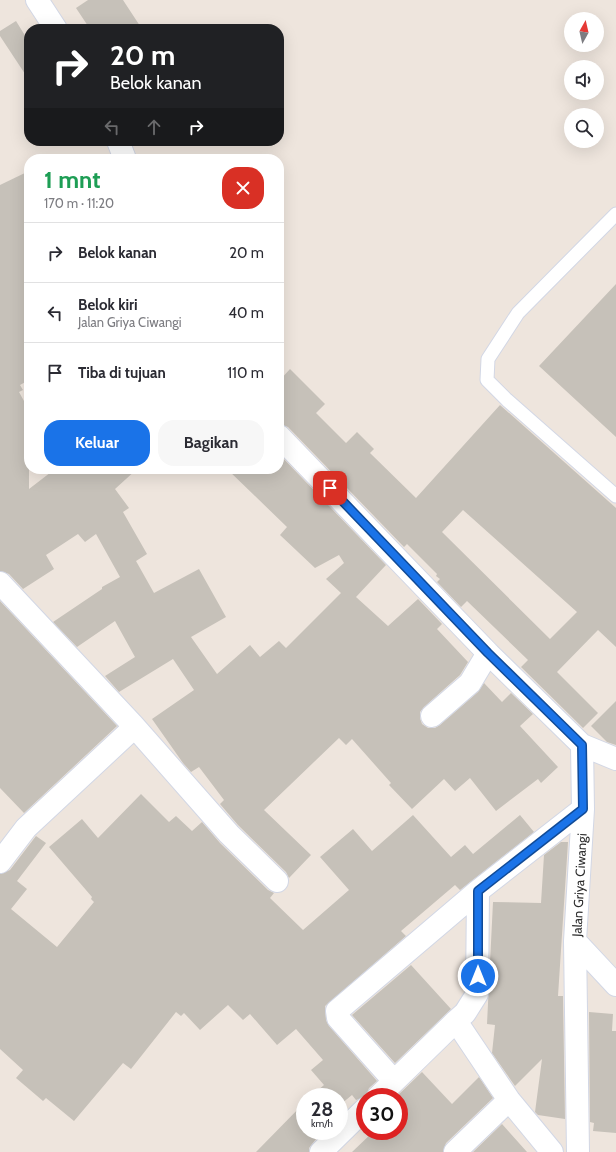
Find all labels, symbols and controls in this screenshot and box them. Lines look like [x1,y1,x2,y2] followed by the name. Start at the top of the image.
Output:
[564,12,604,52] north arrow
[564,12,604,148] map controls
[110,38,175,72] text: 20 m
[44,40,96,92] icon: right
[564,60,604,100] button: sound
[110,72,202,94] text: Belok kanan
[564,108,604,148] button: search
[101,116,123,138] icon: left
[143,116,165,138] icon: ahead
[185,116,207,138] icon: right
[44,165,100,194] text: 1 mnt
[222,167,264,209] button: close
[44,195,114,211] text: 170 m · 11:20
[44,242,66,264] icon: right
[78,244,157,262] text: Belok kanan
[229,244,264,262] text: 20 m
[78,296,138,314] text: Belok kiri
[44,302,66,324] icon: left
[228,304,264,322] text: 40 m
[78,314,182,330] text: Jalan Griya Ciwangi
[44,362,66,384] icon: arrive
[78,364,166,382] text: Tiba di tujuan
[227,364,264,382] text: 110 m
[44,420,150,466] button: Keluar
[158,420,264,466] button: Bagikan
[313,471,347,505] pin
[319,477,341,499] icon: arrive
[568,833,590,938] street label: Jalan Griya Ciwangi
[457,955,499,997] position arrow
[356,1088,408,1140] speed limit sign: 30
[311,1097,333,1121] text: 28
[311,1117,333,1130] text: km/h

